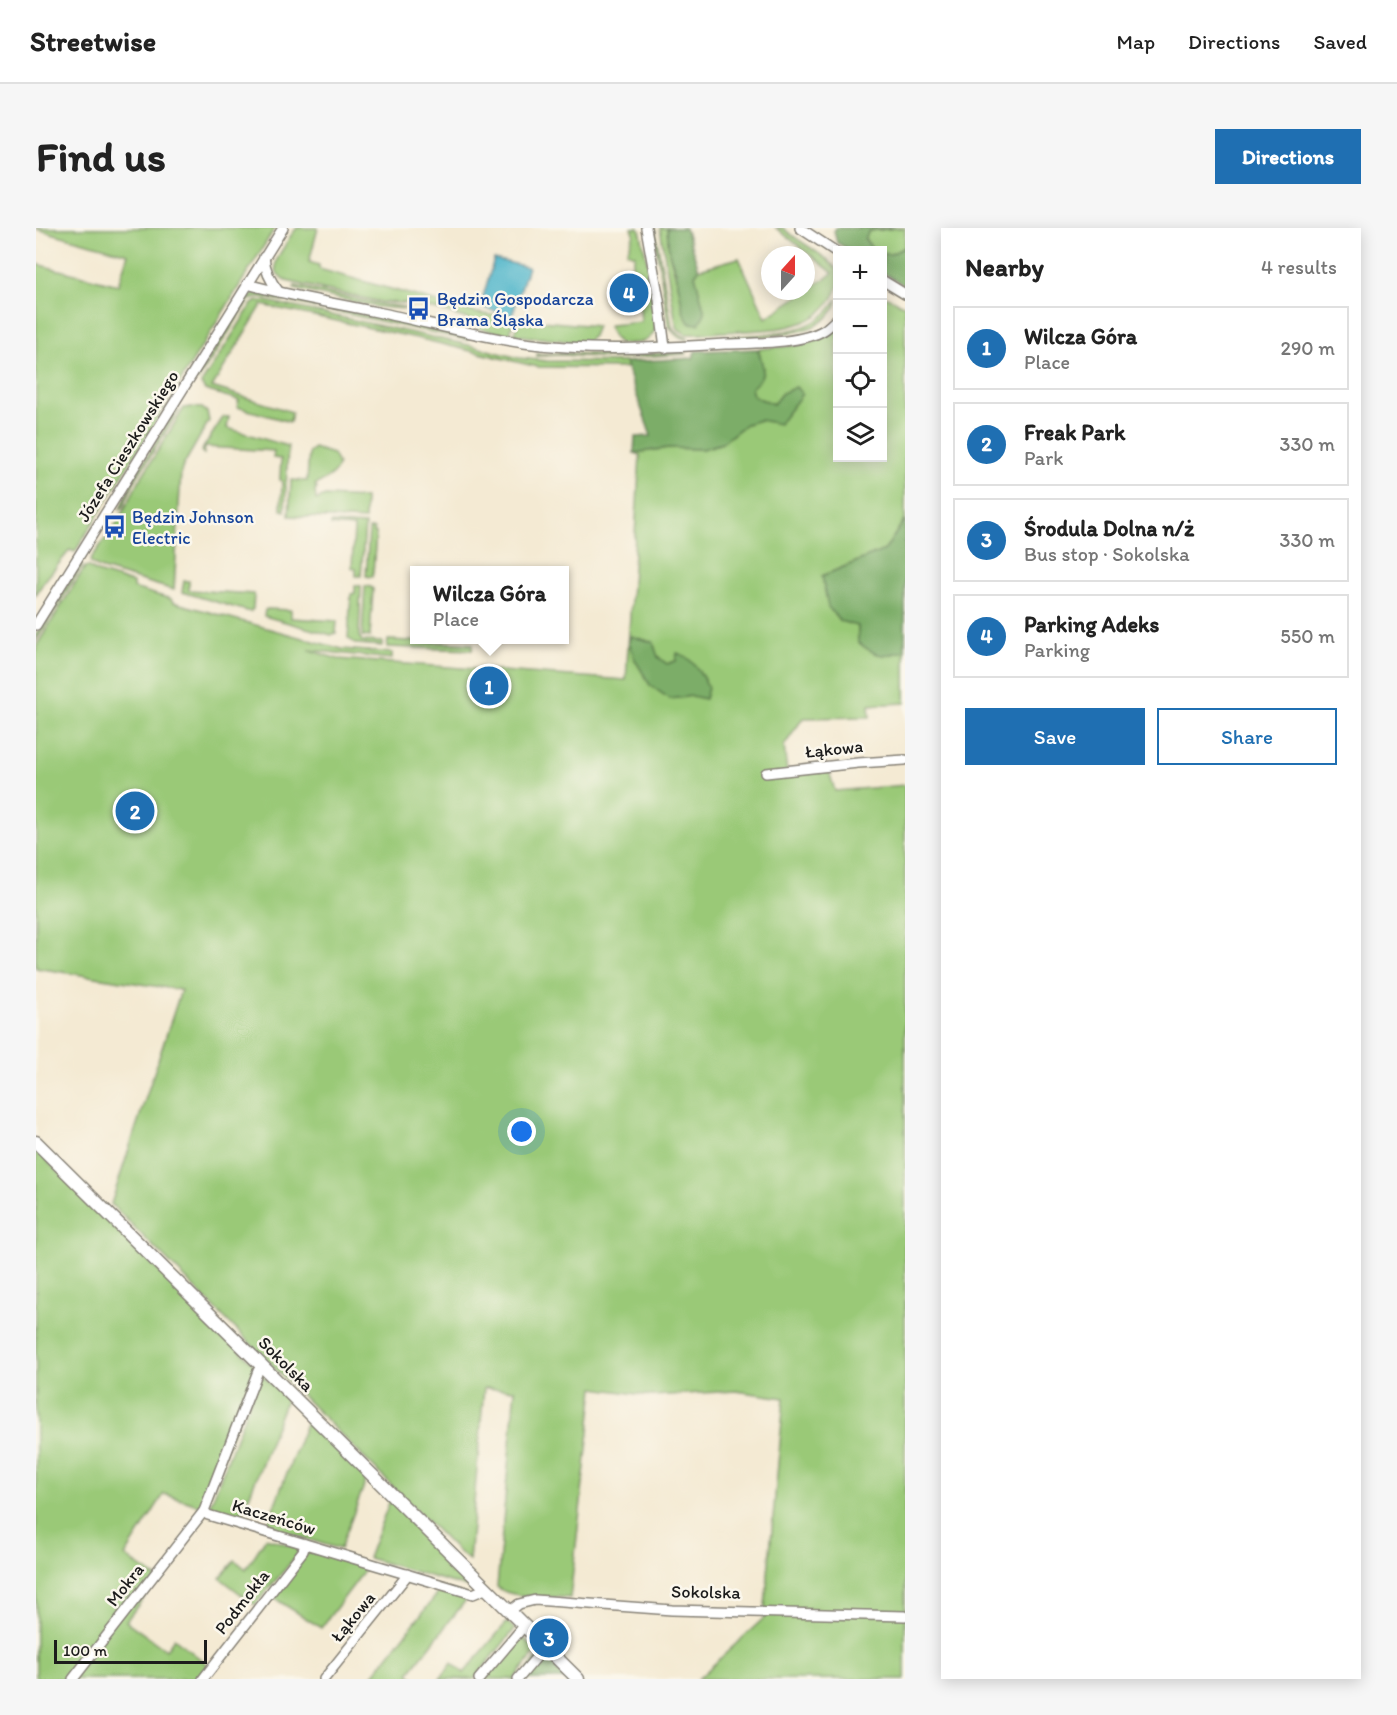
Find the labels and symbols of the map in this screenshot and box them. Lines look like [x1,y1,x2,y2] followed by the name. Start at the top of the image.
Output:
[761,246,815,300] north arrow
[610,270,648,316] pin: 4
[437,288,594,331] place label: Będzin Gospodarcza Brama Śląska
[406,296,432,322] bus stop icon: Będzin Gospodarcza Brama Śląska
[72,366,184,526] street label: Józefa Cieszkowskiego
[132,506,254,549] place label: Będzin Johnson Electric
[101,514,127,540] bus stop icon: Będzin Johnson Electric
[470,664,508,708] pin: 1
[804,735,864,763] street label: Łąkowa
[116,788,154,834] pin: 2
[507,1117,536,1146] your location
[254,1332,319,1397] street label: Sokolska
[230,1494,318,1540] street label: Kaczeńców
[101,1559,149,1611] street label: Mokra
[210,1565,275,1639] street label: Podmokła
[671,1580,742,1604] street label: Sokolska
[326,1587,380,1647] street label: Łąkowa
[530,1616,568,1660] pin: 3
[54,1637,207,1664] scale bar

